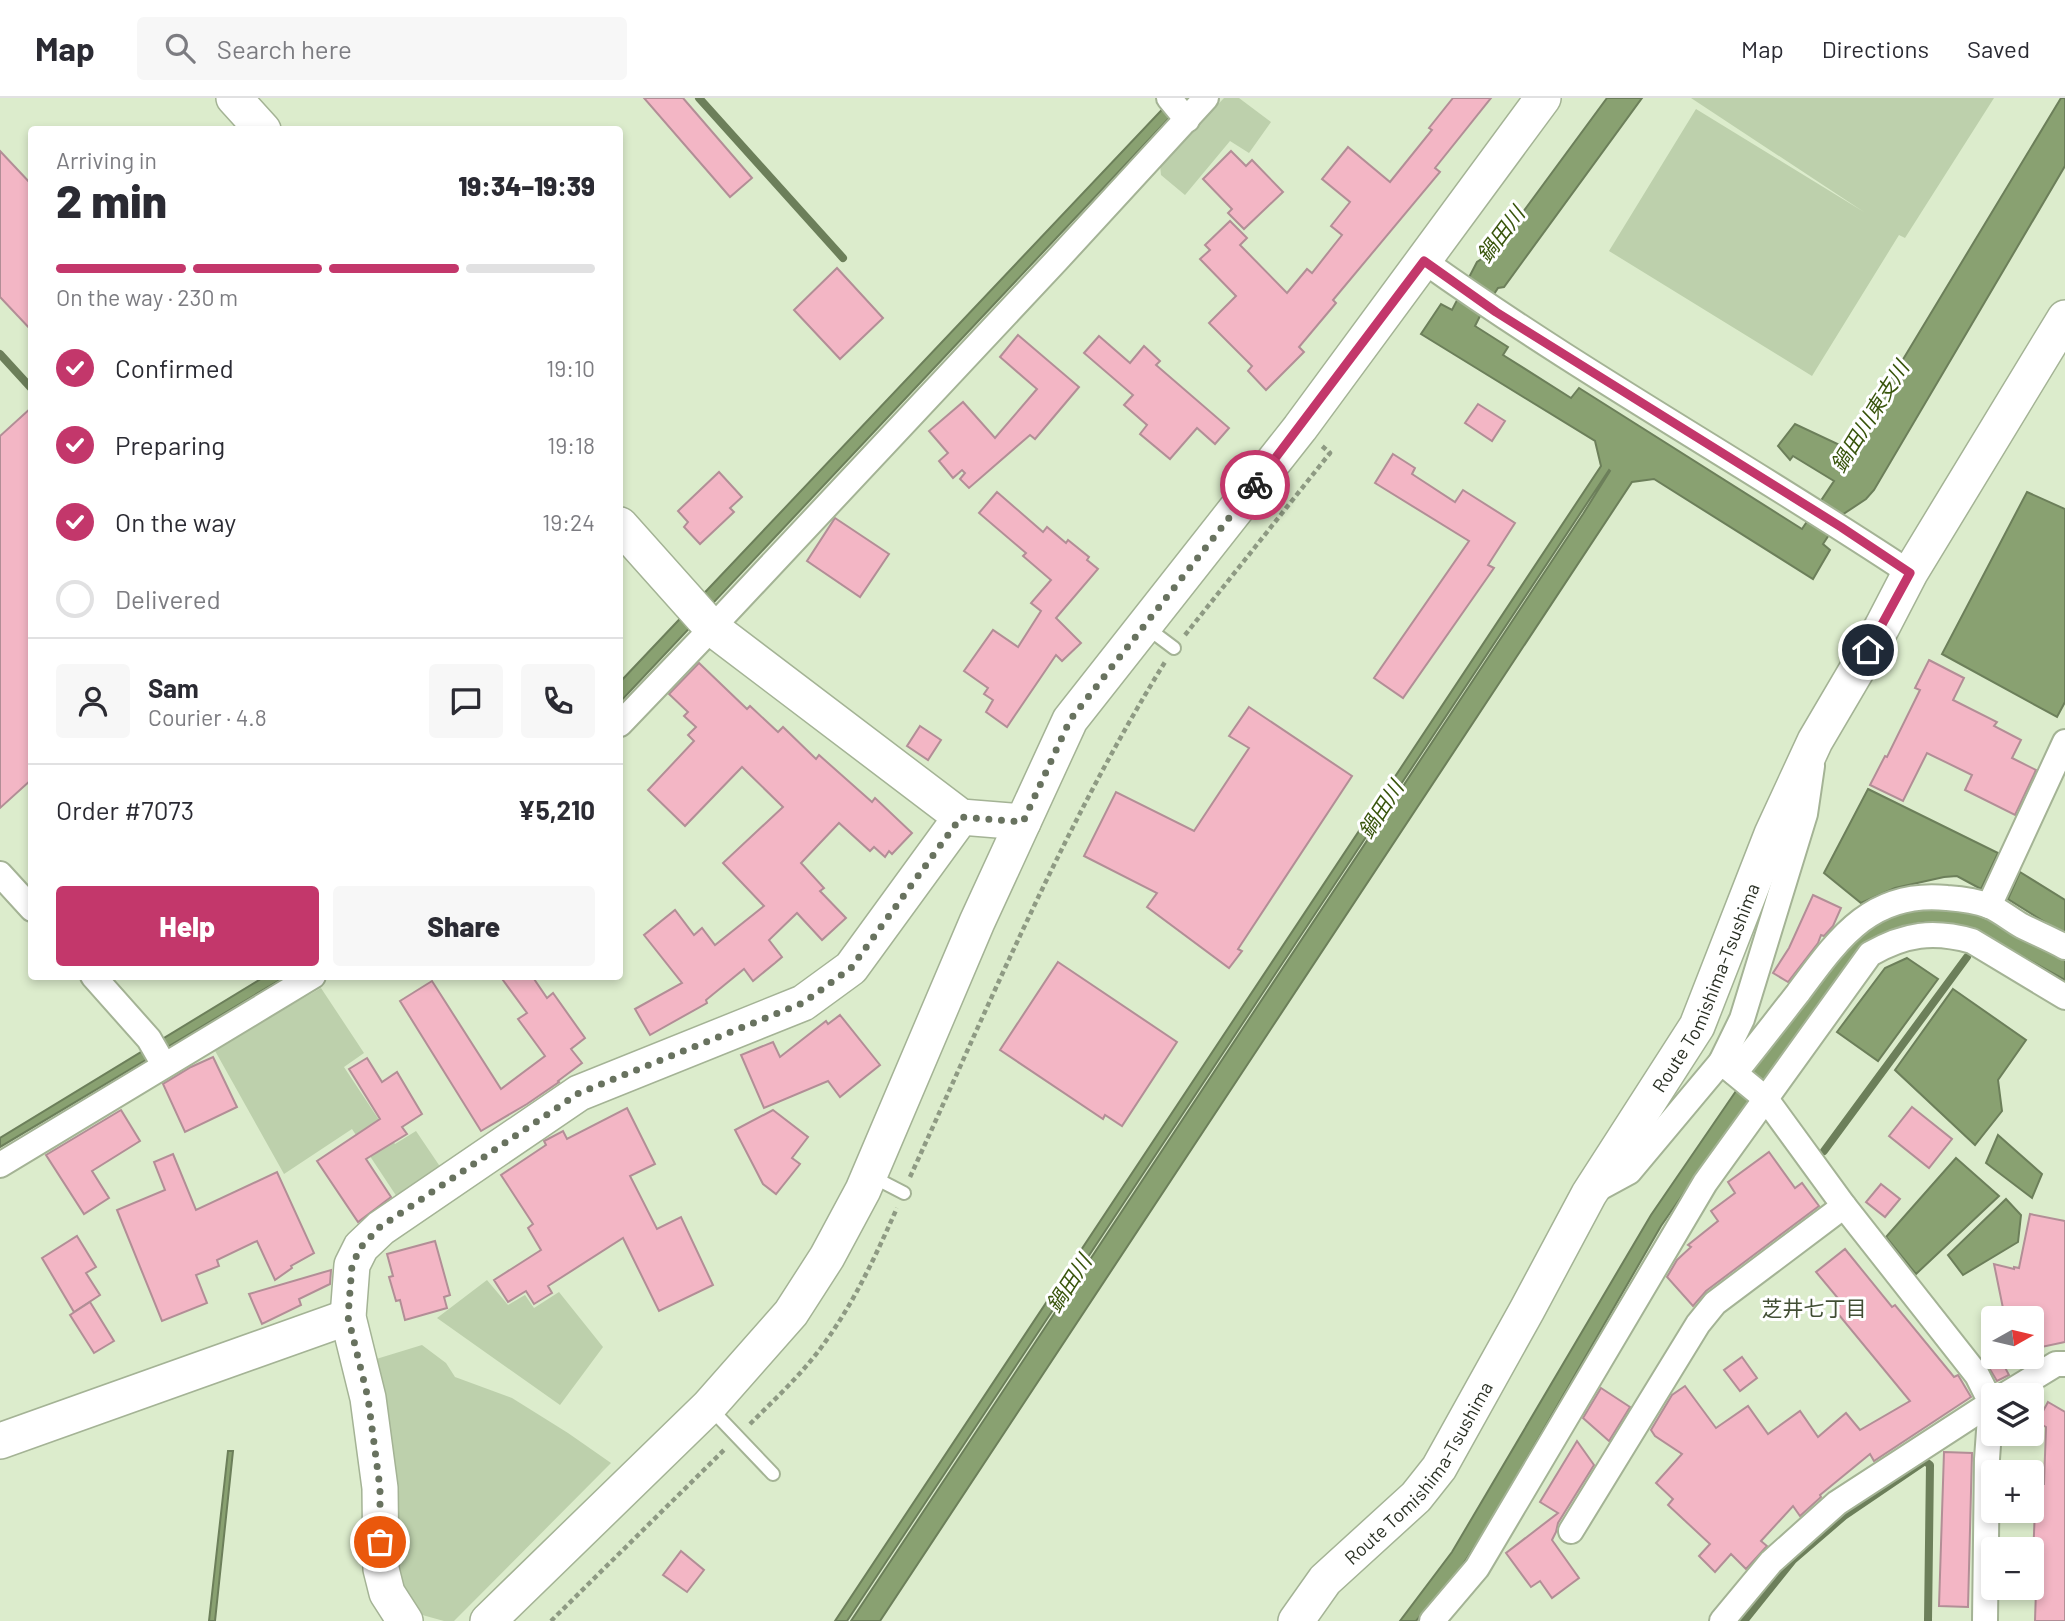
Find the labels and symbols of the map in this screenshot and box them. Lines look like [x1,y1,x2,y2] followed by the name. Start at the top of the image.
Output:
[1471,200,1530,267] water label: 鍋田川
[1825,354,1914,476] water label: 鍋田川東支川
[1220,450,1290,520] courier
[1838,620,1898,680] pin
[1352,774,1409,842] water label: 鍋田川
[1646,880,1763,1096] street label: Route Tomishima-Tsushima
[1040,1248,1097,1316] water label: 鍋田川
[1762,1295,1867,1320] district label: 芝井七丁目
[1981,1306,2044,1368] north arrow
[1339,1377,1497,1568] street label: Route Tomishima-Tsushima
[350,1512,410,1572] pin

